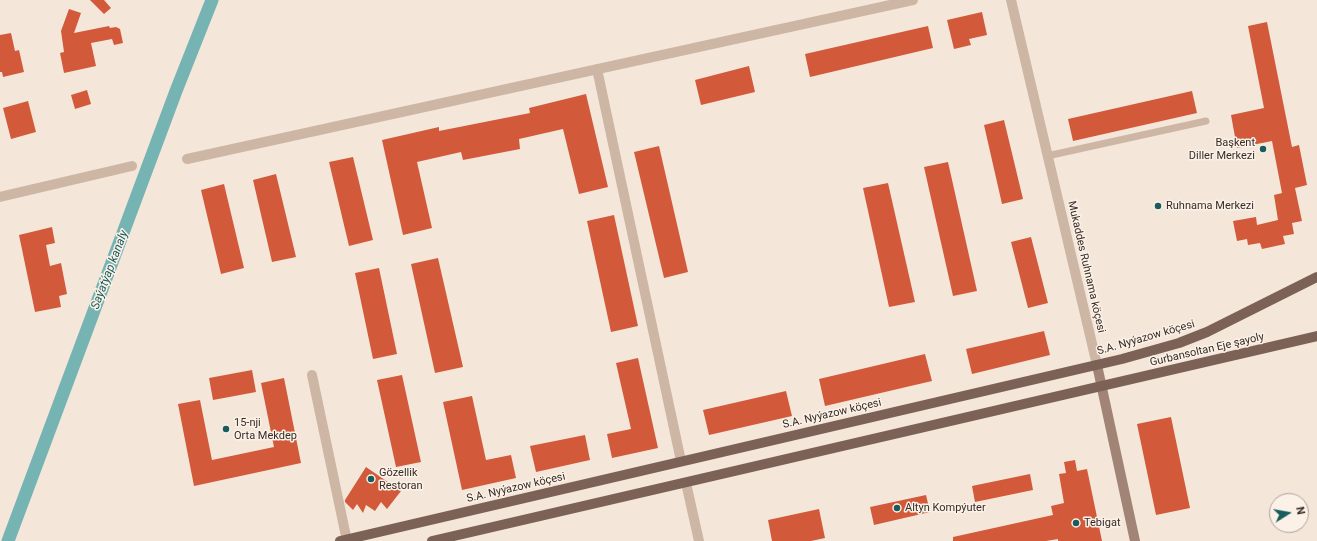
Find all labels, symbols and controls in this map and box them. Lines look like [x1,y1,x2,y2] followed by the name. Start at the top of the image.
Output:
[1189,136,1255,162] place label: Başkent Diller Merkezi
[1258,144,1268,154] marker: Başkent Diller Merkezi
[1166,199,1254,213] place label: Ruhnama Merkezi
[1064,200,1108,334] street label: Mukaddes Ruhnama köçesi
[1153,201,1163,211] marker: Ruhnama Merkezi
[88,229,132,311] water label: Saýatýap kanaly
[1096,318,1196,358] street label: S.A. Nyýazow köçesi
[1149,330,1265,370] street label: Gurbansoltan Eje şayoly
[781,396,883,432] street label: S.A. Nyýazow köçesi
[234,416,297,442] place label: 15-nji Orta Mekdep
[221,424,231,434] marker: 15-nji Orta Mekdep
[379,466,423,492] place label: Gözellik Restoran
[465,470,567,506] street label: S.A. Nyýazow köçesi
[366,474,376,484] marker: Gözellik Restoran
[1269,493,1309,533] north arrow
[905,501,986,515] place label: Altyn Kompýuter
[892,503,902,513] marker: Altyn Kompýuter
[1293,506,1307,516] text: N
[1084,516,1120,530] place label: Tebigat
[1071,518,1081,528] marker: Tebigat

